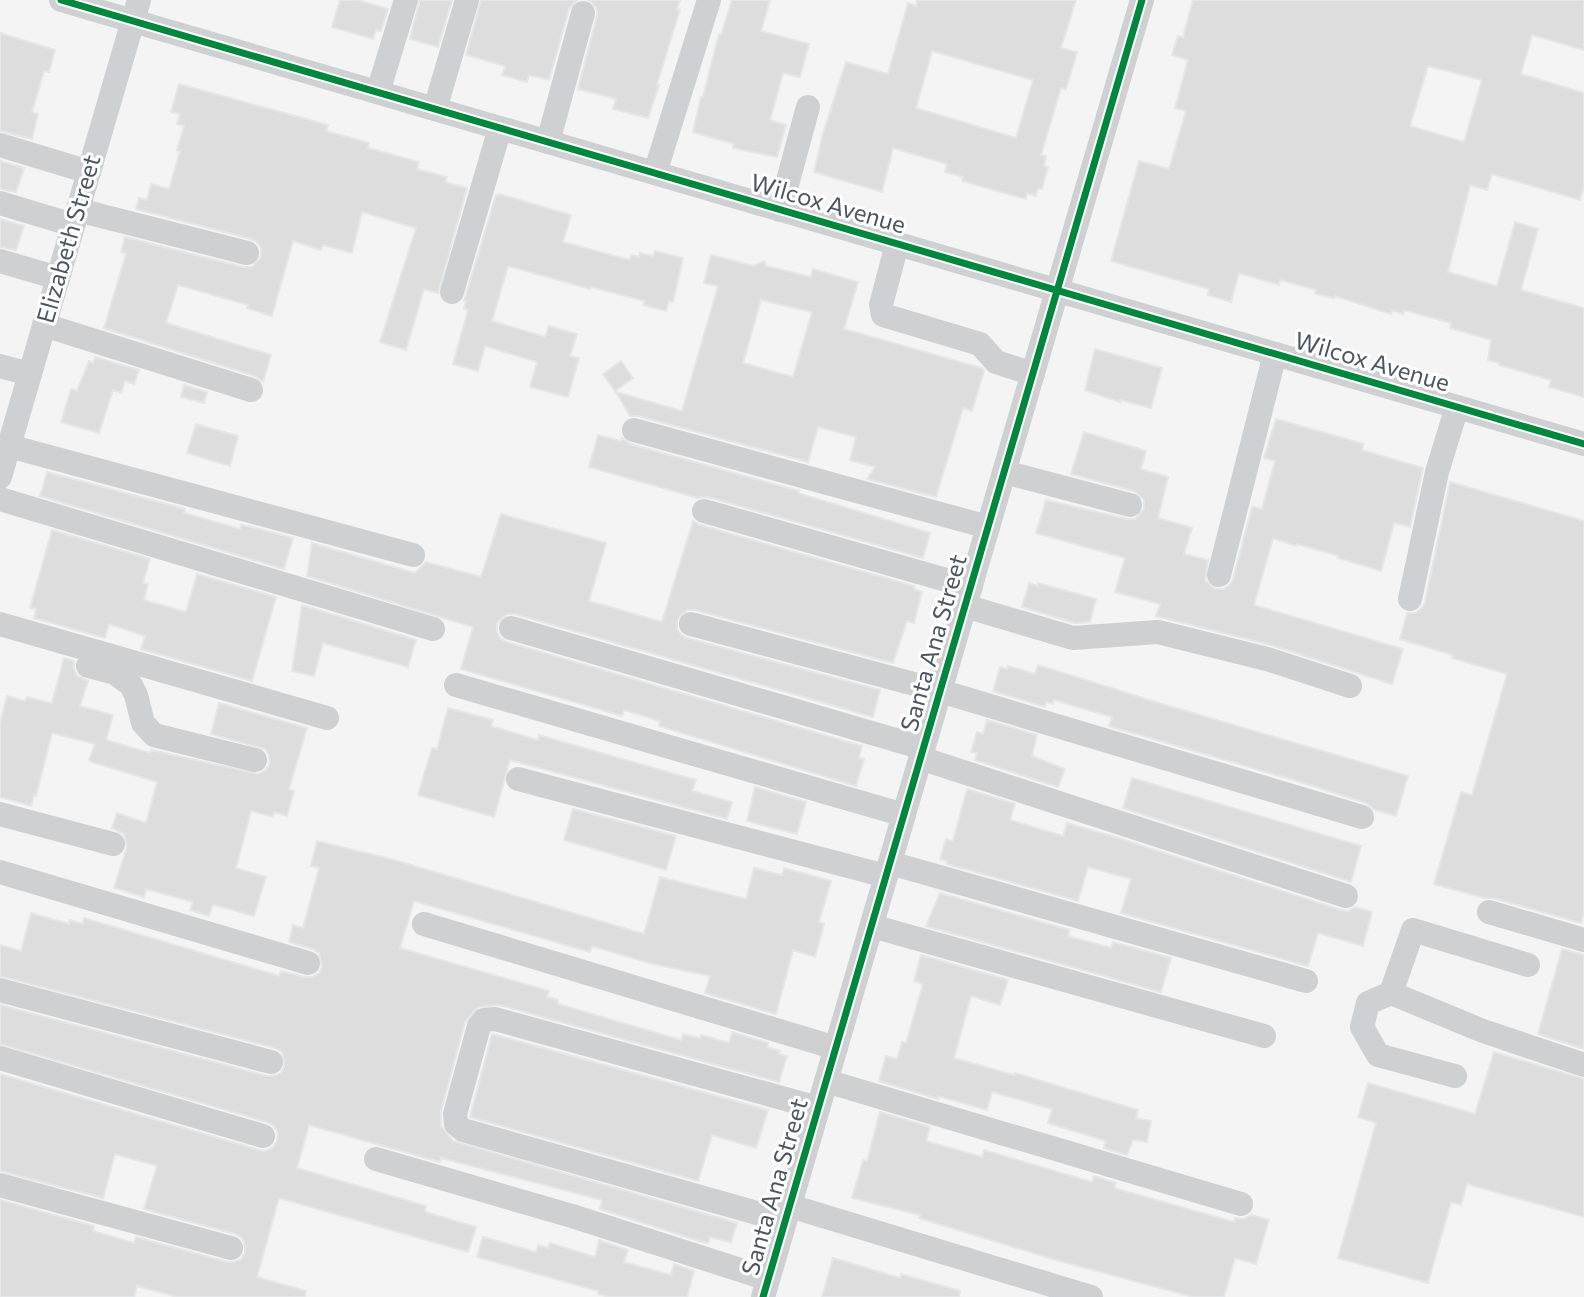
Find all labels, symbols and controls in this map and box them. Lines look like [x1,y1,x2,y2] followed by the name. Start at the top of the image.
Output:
[30,151,105,326] street label: Elizabeth Street
[748,167,909,239] street label: Wilcox Avenue
[1292,325,1453,397] street label: Wilcox Avenue
[893,551,972,734] street label: Santa Ana Street
[734,1095,813,1278] street label: Santa Ana Street

